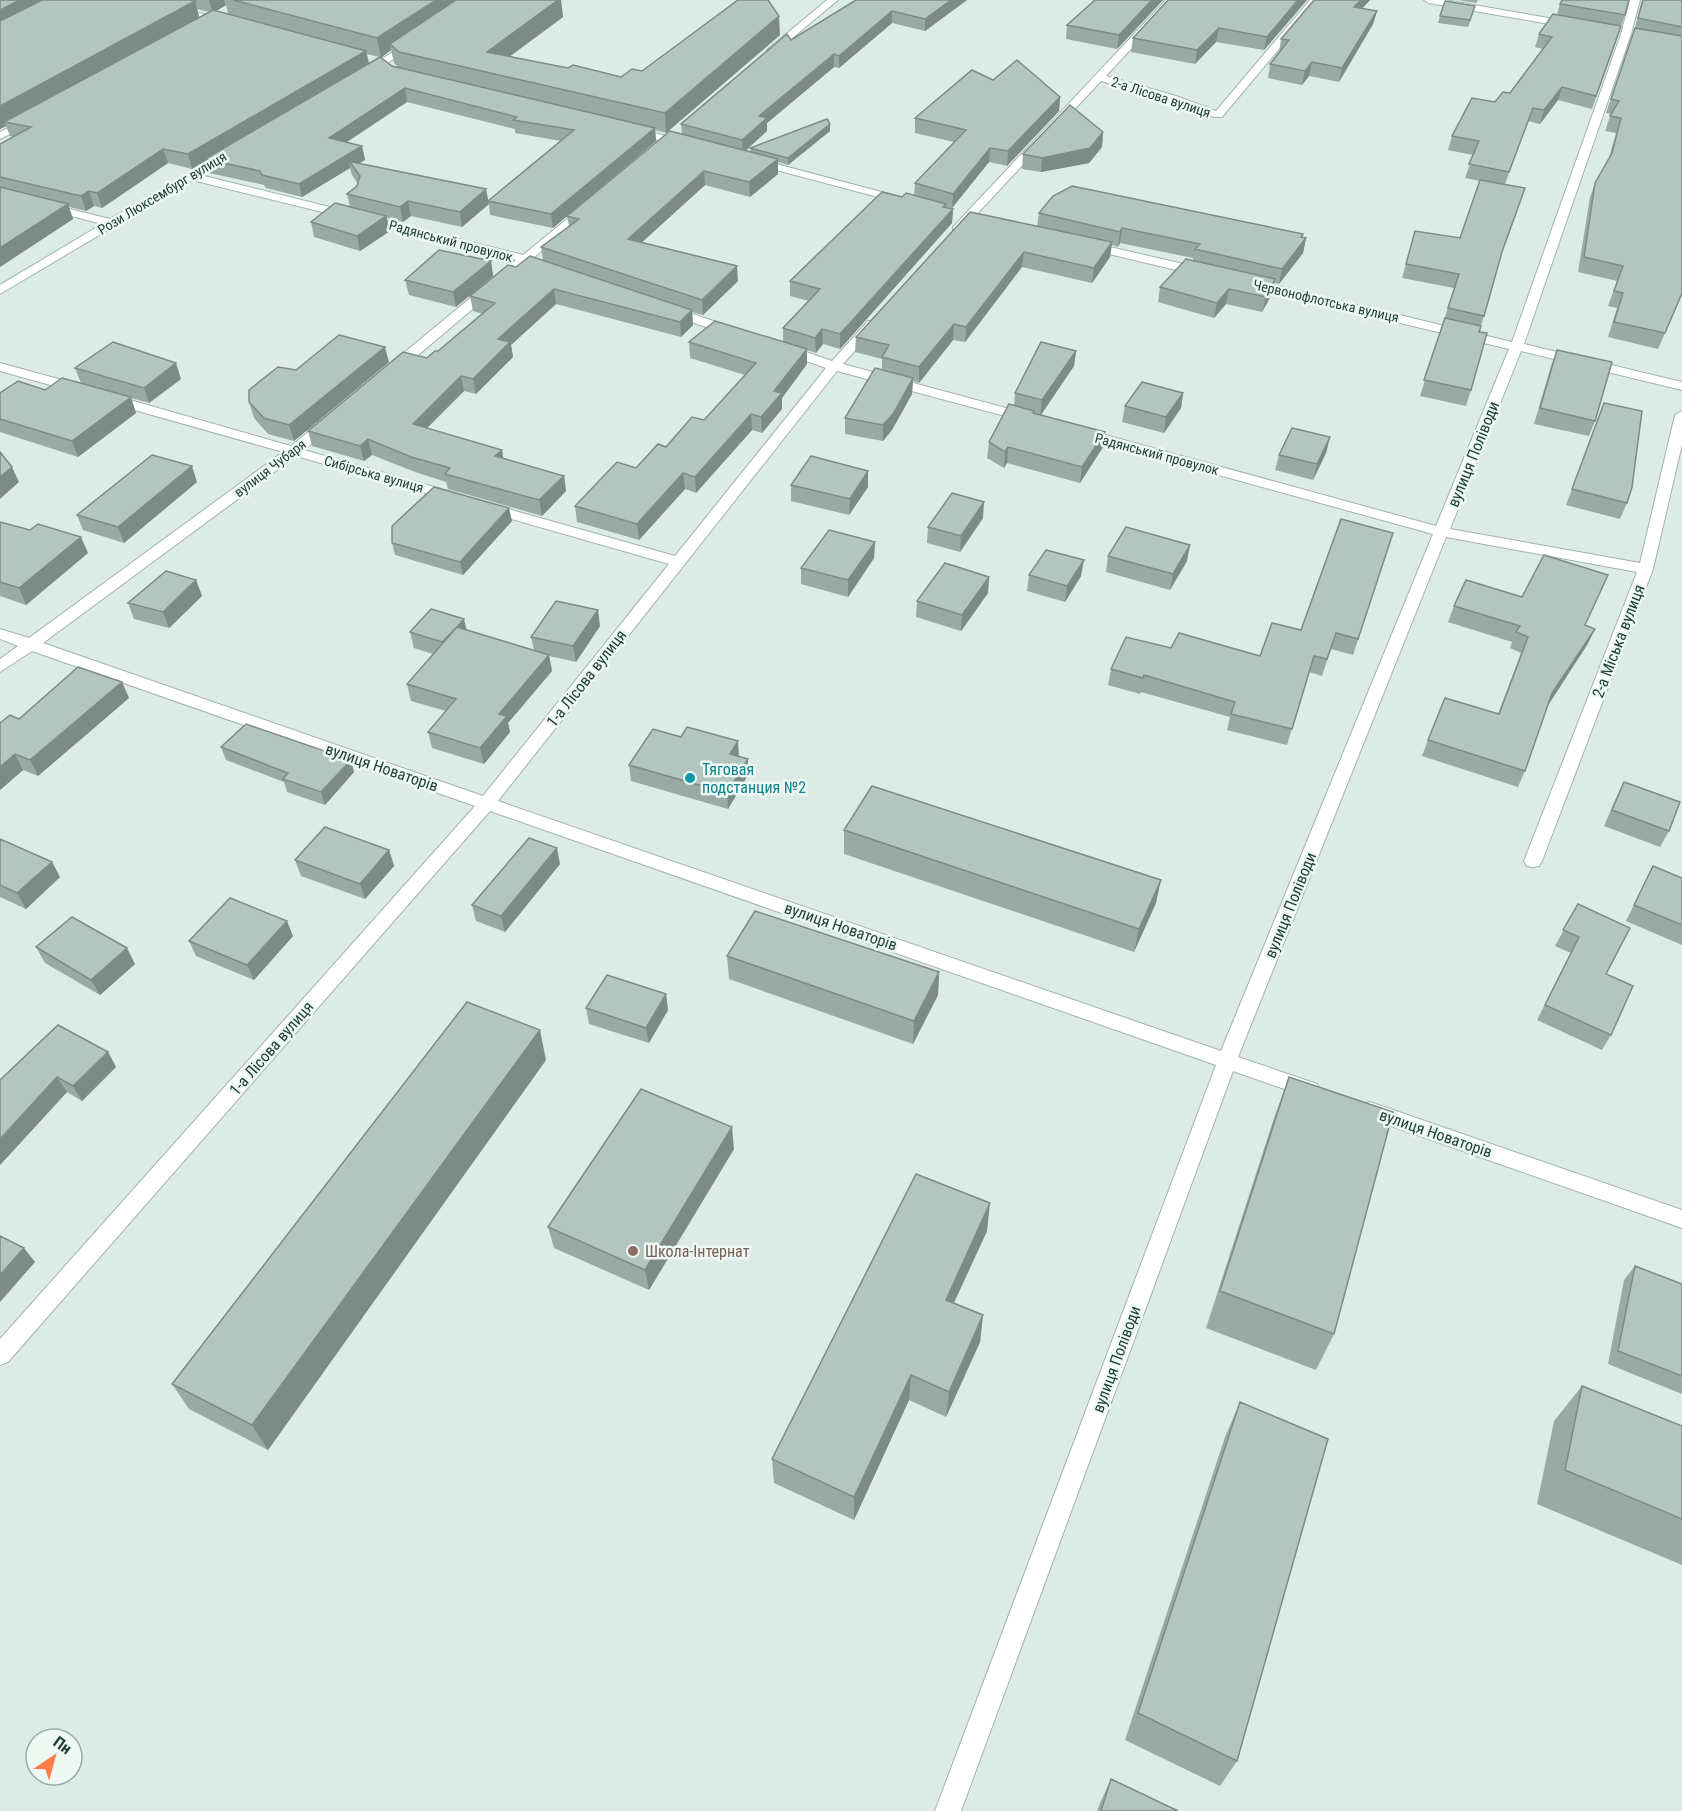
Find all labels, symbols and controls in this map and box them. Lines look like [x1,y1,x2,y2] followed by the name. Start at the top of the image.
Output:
[1109,73,1213,121] street label: 2-а Лісова вулиця
[95,148,229,238] street label: Рози Люксембург вулиця
[387,217,515,265] street label: Радянський провулок
[1252,276,1400,326] street label: Червонофлотська вулиця
[1444,399,1503,510] street label: вулиця Поліводи
[1093,430,1221,478] street label: Радянський провулок
[231,436,309,500] street label: вулиця Чубаря
[322,452,426,496] street label: Сибірська вулиця
[1588,582,1649,701] street label: 2-а Міська вулиця
[542,626,630,731] street label: 1-а Лісова вулиця
[323,739,441,796] street label: вулиця Новаторів
[702,760,806,797] place label: Тяговая подстанция №2
[683,771,697,785] marker: Тяговая подстанция №2
[1261,850,1320,961] street label: вулиця Поліводи
[782,898,900,955] street label: вулиця Новаторів
[225,997,317,1099] street label: 1-а Лісова вулиця
[1377,1105,1495,1162] street label: вулиця Новаторів
[645,1242,750,1261] place label: Школа-Інтернат
[626,1244,640,1258] marker: Школа-Інтернат
[1088,1303,1145,1415] street label: вулиця Поліводи
[24,1727,84,1787] north arrow
[50,1732,75,1758] text: Пн

